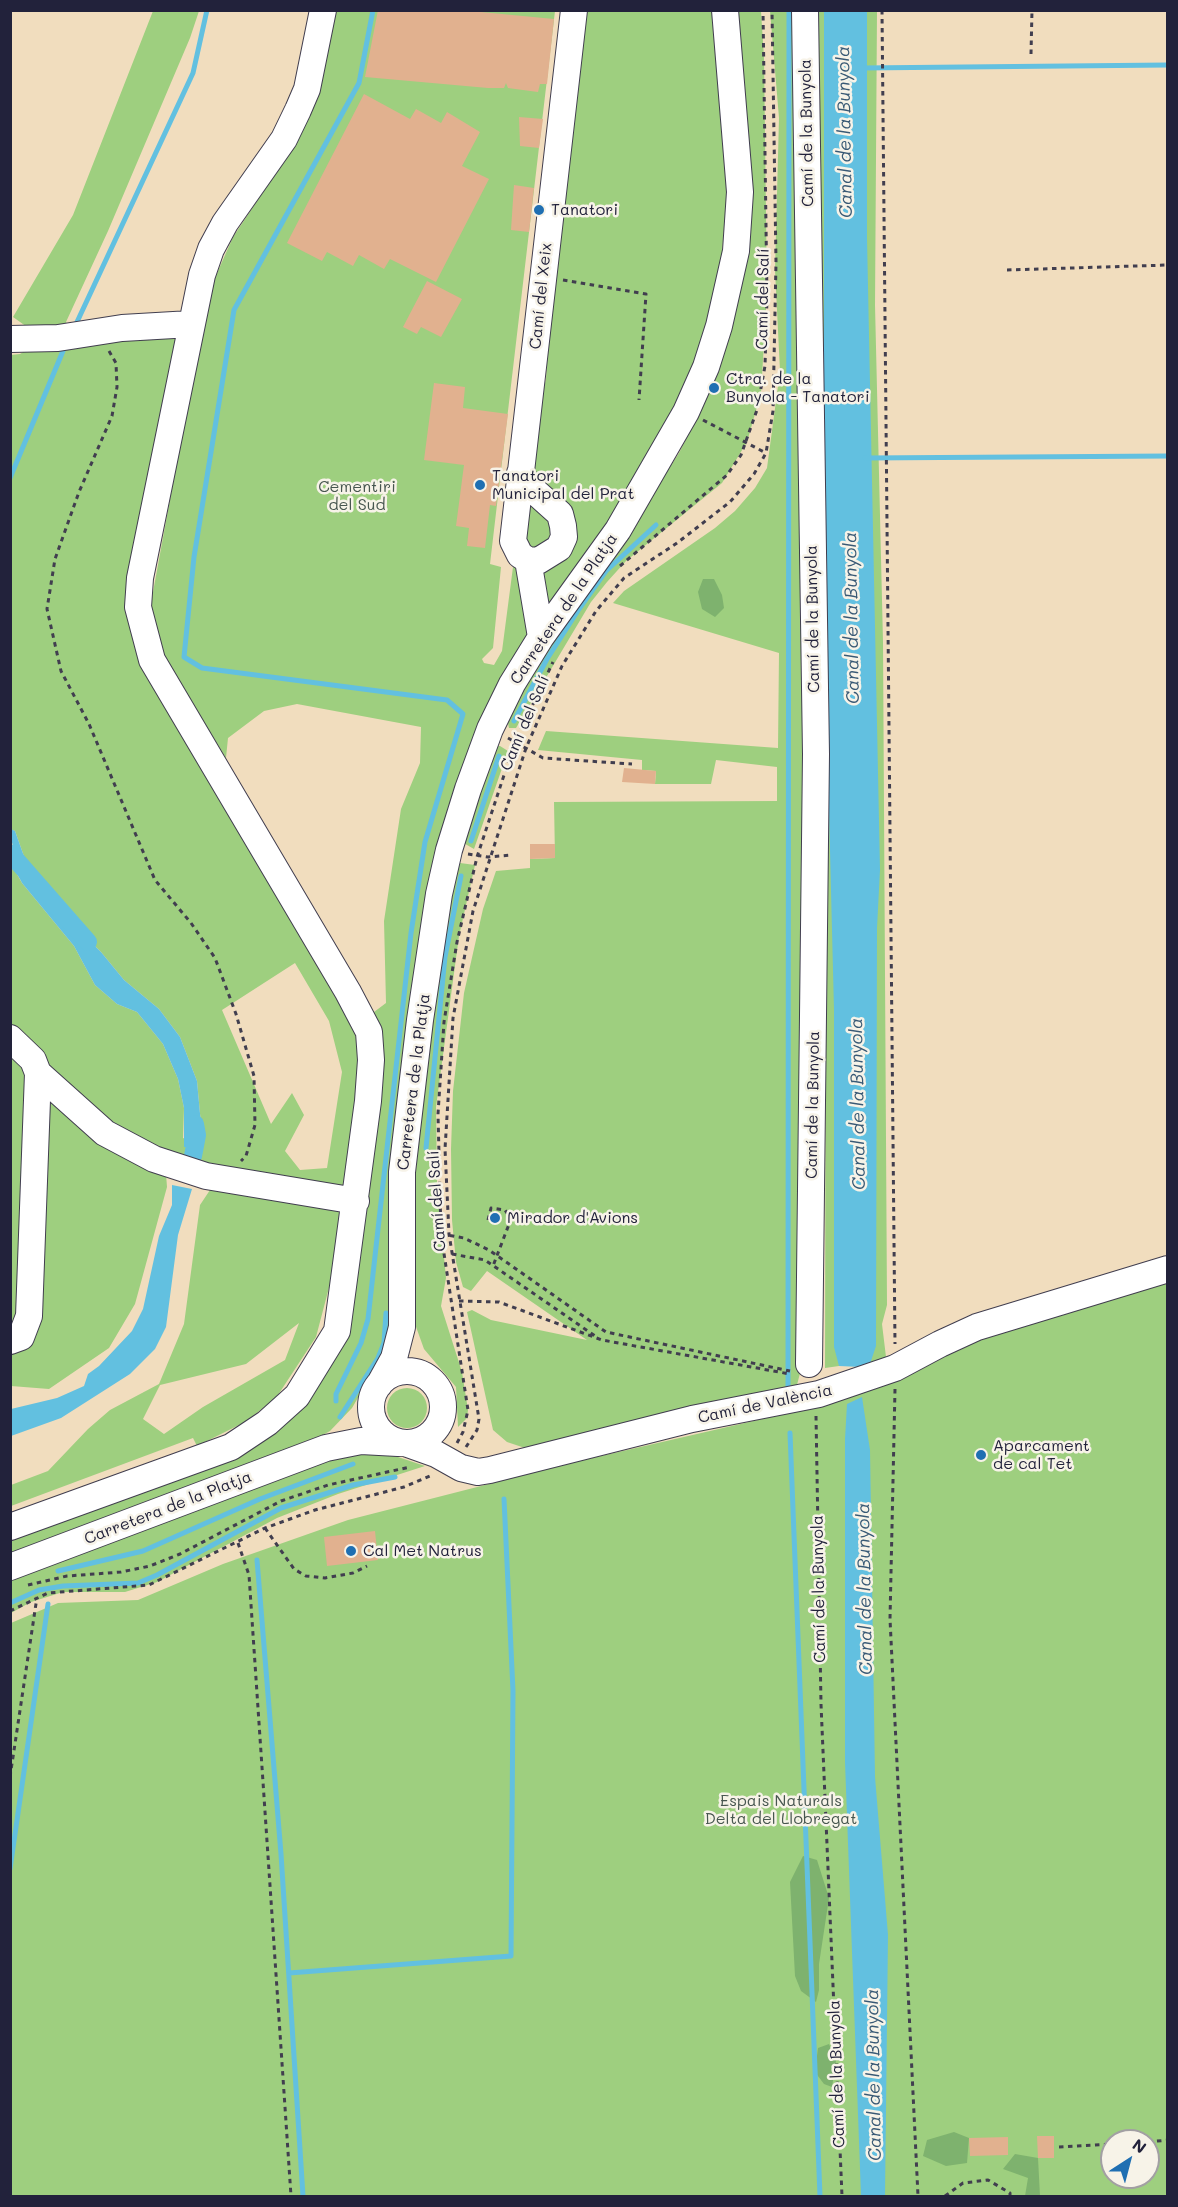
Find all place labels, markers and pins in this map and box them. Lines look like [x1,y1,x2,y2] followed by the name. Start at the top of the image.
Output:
[551,200,618,220] place label: Tanatori
[532,203,546,217] marker: Tanatori
[726,369,870,407] place label: Ctra. de la Bunyola - Tanatori
[707,381,721,395] marker: Ctra. de la Bunyola - Tanatori
[492,466,635,504] place label: Tanatori Municipal del Prat
[473,478,487,492] marker: Tanatori Municipal del Prat
[507,1208,638,1228] place label: Mirador d'Avions
[488,1211,502,1225] marker: Mirador d'Avions
[993,1436,1090,1474] place label: Aparcament de cal Tet
[974,1448,988,1462] marker: Aparcament de cal Tet
[363,1541,482,1561] place label: Cal Met Natrus
[344,1544,358,1558] marker: Cal Met Natrus

